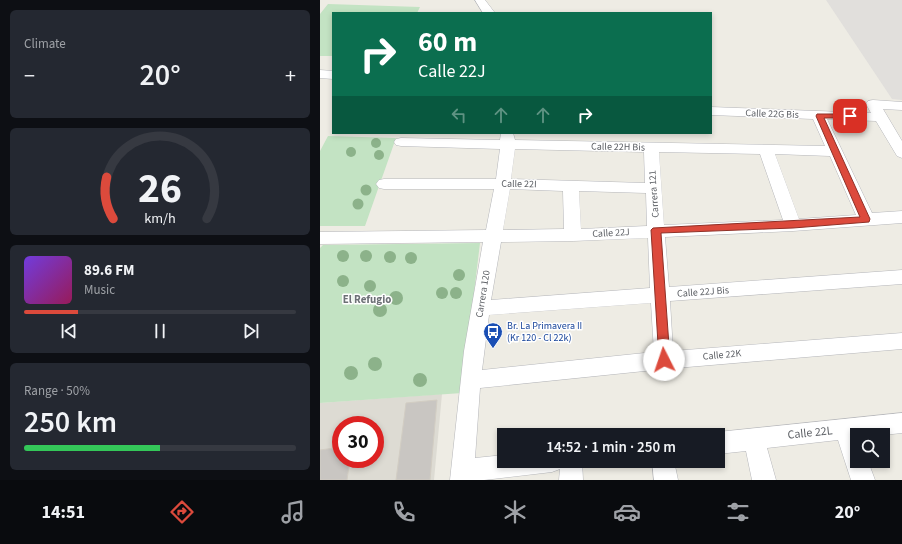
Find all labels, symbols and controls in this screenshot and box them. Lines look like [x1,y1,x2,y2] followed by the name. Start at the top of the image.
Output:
[418,22,477,62] text: 60 m
[352,28,404,80] icon: right
[24,35,66,53] text: Climate
[139,54,181,97] text: 20°
[418,59,486,84] text: Calle 22J
[24,60,35,92] text: −
[285,60,296,92] text: +
[833,99,867,133] pin
[448,104,470,126] icon: left
[490,104,512,126] icon: ahead
[532,104,554,126] icon: ahead
[574,104,596,126] icon: right
[839,105,861,127] icon: arrive
[745,106,799,122] street label: Calle 22G Bis
[591,140,645,154] street label: Calle 22H Bis
[138,159,182,219] text: 26
[645,170,663,218] street label: Carrera 121
[501,177,537,191] street label: Calle 22I
[144,208,176,229] text: km/h
[592,225,630,241] street label: Calle 22J
[84,260,135,281] text: 89.6 FM
[472,269,494,319] street label: Carrera 120
[84,281,115,299] text: Music
[677,283,729,301] street label: Calle 22J Bis
[343,292,391,307] district label: El Refugio
[507,319,582,345] place label: Br. La Primavera II (Kr 120 - Cl 22k)
[58,320,80,342] icon: previous
[149,320,171,342] icon: pause
[240,320,262,342] icon: next
[482,321,504,349] bus stop icon: Br. La Primavera II (Kr 120 - Cl 22k)
[643,339,685,381] position arrow
[702,346,742,364] street label: Calle 22K
[24,382,90,400] text: Range · 50%
[24,401,117,444] text: 250 km
[332,416,384,468] speed limit sign: 30
[787,422,833,444] street label: Calle 22L
[850,428,890,468] map controls
[850,428,890,468] button: search
[546,437,676,458] text: 14:52 · 1 min · 250 m
[168,498,196,526] icon: directions
[279,498,307,526] icon: music
[390,498,418,526] icon: phone
[501,498,529,526] icon: climate
[613,498,641,526] icon: car
[724,498,752,526] icon: filters
[42,500,85,525] text: 14:51
[835,500,860,525] text: 20°

